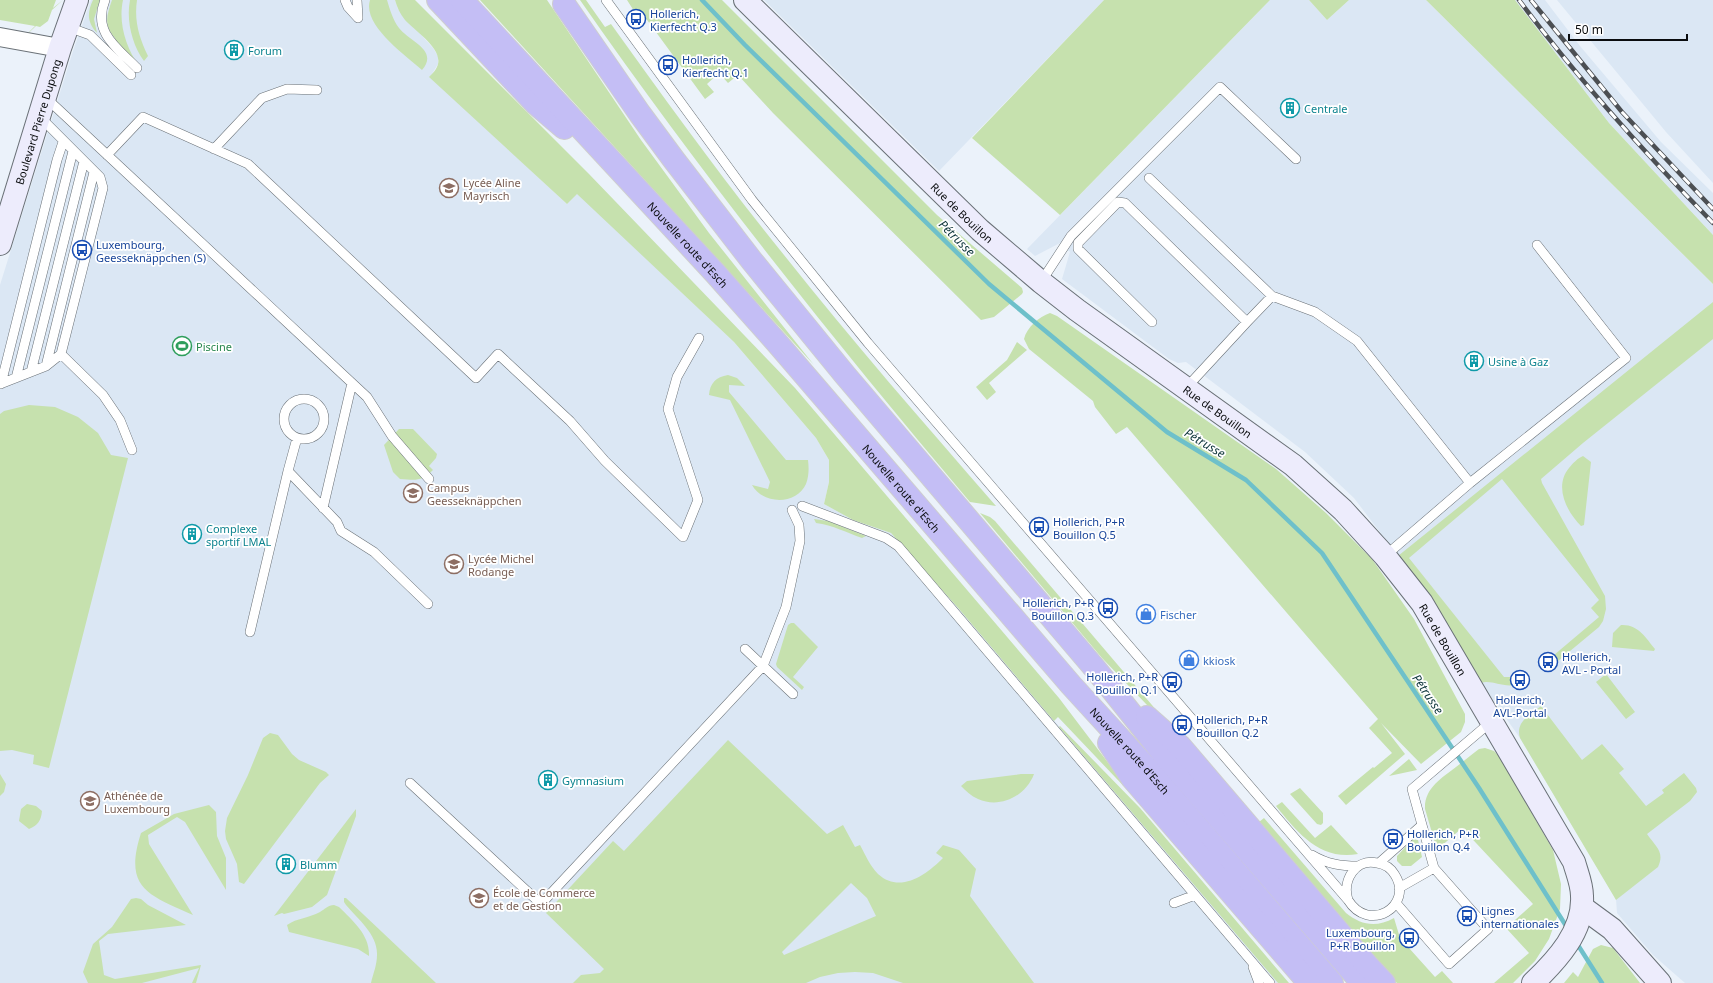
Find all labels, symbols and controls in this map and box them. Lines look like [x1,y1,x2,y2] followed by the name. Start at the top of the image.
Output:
[650,6,717,34] place label: Hollerich, Kierfecht Q.3
[625,8,647,30] bus stop icon: Hollerich, Kierfecht Q.3
[1569,16,1687,42] scale bar
[1575,21,1603,38] text: 50 m
[223,39,245,61] building icon: Forum
[248,43,282,58] place label: Forum
[682,52,749,80] place label: Hollerich, Kierfecht Q.1
[657,54,679,76] bus stop icon: Hollerich, Kierfecht Q.1
[11,57,64,186] street label: Boulevard Pierre Dupong
[1279,97,1301,119] building icon: Centrale
[1304,101,1347,116] place label: Centrale
[463,175,521,203] place label: Lycée Aline Mayrisch
[438,177,460,199] school or university icon: Lycée Aline Mayrisch
[928,179,997,246] street label: Rue de Bouillon
[645,198,732,291] street label: Nouvelle route d'Esch
[935,216,979,260] water label: Pétrusse
[96,237,206,265] place label: Luxembourg, Geesseknäppchen (S)
[71,239,93,261] bus stop icon: Luxembourg, Geesseknäppchen (S)
[171,335,193,357] sports icon: Piscine
[196,339,232,354] place label: Piscine
[1463,350,1485,372] building icon: Usine à Gaz
[1488,354,1548,369] place label: Usine à Gaz
[1181,381,1255,441] street label: Rue de Bouillon
[1181,424,1229,462] water label: Pétrusse
[860,441,944,535] street label: Nouvelle route d'Esch
[427,480,522,508] place label: Campus Geesseknäppchen
[402,482,424,504] school or university icon: Campus Geesseknäppchen
[1053,514,1125,542] place label: Hollerich, P+R Bouillon Q.5
[1028,516,1050,538] bus stop icon: Hollerich, P+R Bouillon Q.5
[206,521,271,549] place label: Complexe sportif LMAL
[181,523,203,545] building icon: Complexe sportif LMAL
[468,551,534,579] place label: Lycée Michel Rodange
[443,553,465,575] school or university icon: Lycée Michel Rodange
[1022,595,1094,623] place label: Hollerich, P+R Bouillon Q.3
[1097,597,1119,619] bus stop icon: Hollerich, P+R Bouillon Q.3
[1416,601,1470,678] street label: Rue de Bouillon
[1135,603,1157,625] shop icon: Fischer
[1160,607,1197,622] place label: Fischer
[1178,649,1200,671] shop icon: kkiosk
[1562,649,1621,677] place label: Hollerich, AVL - Portal
[1537,651,1559,673] bus stop icon: Hollerich, AVL - Portal
[1203,653,1236,668] place label: kkiosk
[1086,669,1158,697] place label: Hollerich, P+R Bouillon Q.1
[1509,669,1531,691] bus stop icon: Hollerich, AVL-Portal
[1161,671,1183,693] bus stop icon: Hollerich, P+R Bouillon Q.1
[1408,671,1448,717] water label: Pétrusse
[1493,692,1547,720] place label: Hollerich, AVL-Portal
[1087,704,1173,797] street label: Nouvelle route d'Esch
[1196,712,1268,740] place label: Hollerich, P+R Bouillon Q.2
[1171,714,1193,736] bus stop icon: Hollerich, P+R Bouillon Q.2
[537,769,559,791] building icon: Gymnasium
[562,773,624,788] place label: Gymnasium
[104,788,170,816] place label: Athénée de Luxembourg
[79,790,101,812] school or university icon: Athénée de Luxembourg
[1407,826,1479,854] place label: Hollerich, P+R Bouillon Q.4
[1382,828,1404,850] bus stop icon: Hollerich, P+R Bouillon Q.4
[275,853,297,875] building icon: Blumm
[300,857,337,872] place label: Blumm
[493,885,595,913] place label: École de Commerce et de Gestion
[468,887,490,909] school or university icon: École de Commerce et de Gestion
[1481,903,1559,931] place label: Lignes internationales
[1456,905,1478,927] bus stop icon: Lignes internationales
[1326,925,1395,953] place label: Luxembourg, P+R Bouillon
[1398,927,1420,949] bus stop icon: Luxembourg, P+R Bouillon

